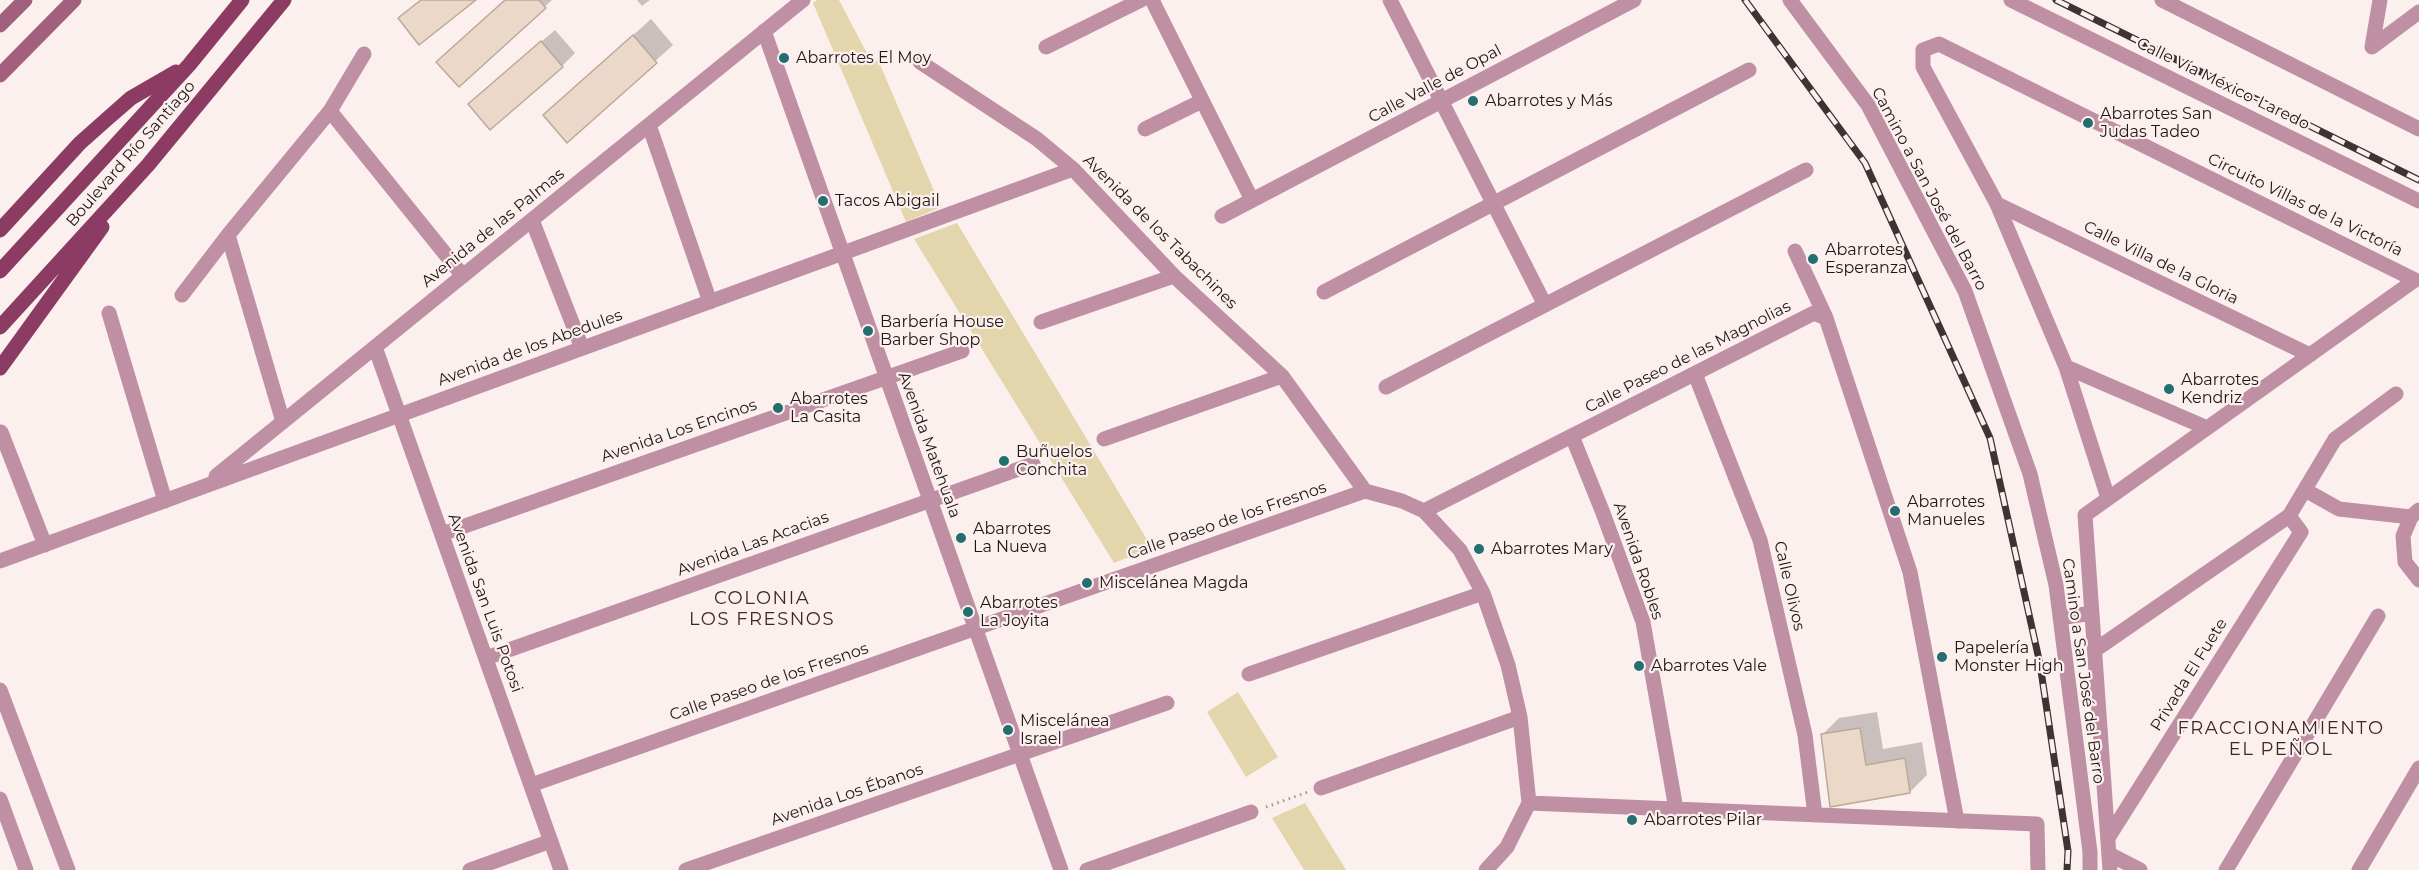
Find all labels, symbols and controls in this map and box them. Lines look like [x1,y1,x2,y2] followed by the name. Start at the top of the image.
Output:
[2133,34,2313,134] street label: Calle Vía México-Laredo
[1365,41,1505,127] street label: Calle Valle de Opal
[796,48,931,68] place label: Abarrotes El Moy
[777,51,791,65] marker: Abarrotes El Moy
[62,77,200,231] street label: Boulevard Río Santiago
[1867,84,1991,294] street label: Camino a San José del Barro
[1485,91,1612,111] place label: Abarrotes y Más
[1466,94,1480,108] marker: Abarrotes y Más
[2100,104,2212,142] place label: Abarrotes San Judas Tadeo
[2081,116,2095,130] marker: Abarrotes San Judas Tadeo
[2204,149,2406,261] street label: Circuito Villas de la Victoría
[1079,151,1241,313] street label: Avenida de los Tabachines
[418,164,568,292] street label: Avenida de las Palmas
[835,191,940,211] place label: Tacos Abigail
[816,194,830,208] marker: Tacos Abigail
[2080,217,2242,309] street label: Calle Villa de la Gloria
[1825,240,1908,278] place label: Abarrotes Esperanza
[1806,252,1820,266] marker: Abarrotes Esperanza
[1582,297,1794,417] street label: Calle Paseo de las Magnolias
[435,306,625,390] street label: Avenida de los Abedules
[880,312,1004,350] place label: Barbería House Barber Shop
[861,324,875,338] marker: Barbería House Barber Shop
[894,369,964,521] street label: Avenida Matehuala
[2181,370,2259,408] place label: Abarrotes Kendriz
[2162,382,2176,396] marker: Abarrotes Kendriz
[790,389,868,427] place label: Abarrotes La Casita
[599,395,759,467] street label: Avenida Los Encinos
[771,401,785,415] marker: Abarrotes La Casita
[1016,442,1092,480] place label: Buñuelos Conchita
[997,454,1011,468] marker: Buñuelos Conchita
[1125,478,1329,564] street label: Calle Paseo de los Fresnos
[1907,492,1985,530] place label: Abarrotes Manueles
[1609,500,1667,622] street label: Avenida Robles
[1888,504,1902,518] marker: Abarrotes Manueles
[675,508,831,580] street label: Avenida Las Acacias
[444,511,526,695] street label: Avenida San Luis Potosi
[973,519,1051,557] place label: Abarrotes La Nueva
[954,531,968,545] marker: Abarrotes La Nueva
[1491,539,1613,559] place label: Abarrotes Mary
[1769,539,1809,633] street label: Calle Olivos
[1472,542,1486,556] marker: Abarrotes Mary
[2058,557,2108,785] street label: Camino a San José del Barro
[1099,573,1249,593] place label: Miscelánea Magda
[1080,576,1094,590] marker: Miscelánea Magda
[689,588,835,630] district label: COLONIA LOS FRESNOS
[980,593,1058,631] place label: Abarrotes La Joyita
[961,605,975,619] marker: Abarrotes La Joyita
[2147,615,2231,735] street label: Privada El Fuete
[1954,638,2063,676] place label: Papelería Monster High
[667,639,871,725] street label: Calle Paseo de los Fresnos
[1935,650,1949,664] marker: Papelería Monster High
[1651,656,1767,676] place label: Abarrotes Vale
[1632,659,1646,673] marker: Abarrotes Vale
[1020,711,1109,749] place label: Miscelánea Israel
[2177,718,2385,760] district label: FRACCIONAMIENTO EL PEÑOL
[1001,723,1015,737] marker: Miscelánea Israel
[768,760,926,830] street label: Avenida Los Ébanos
[1644,810,1762,830] place label: Abarrotes Pilar
[1625,813,1639,827] marker: Abarrotes Pilar

